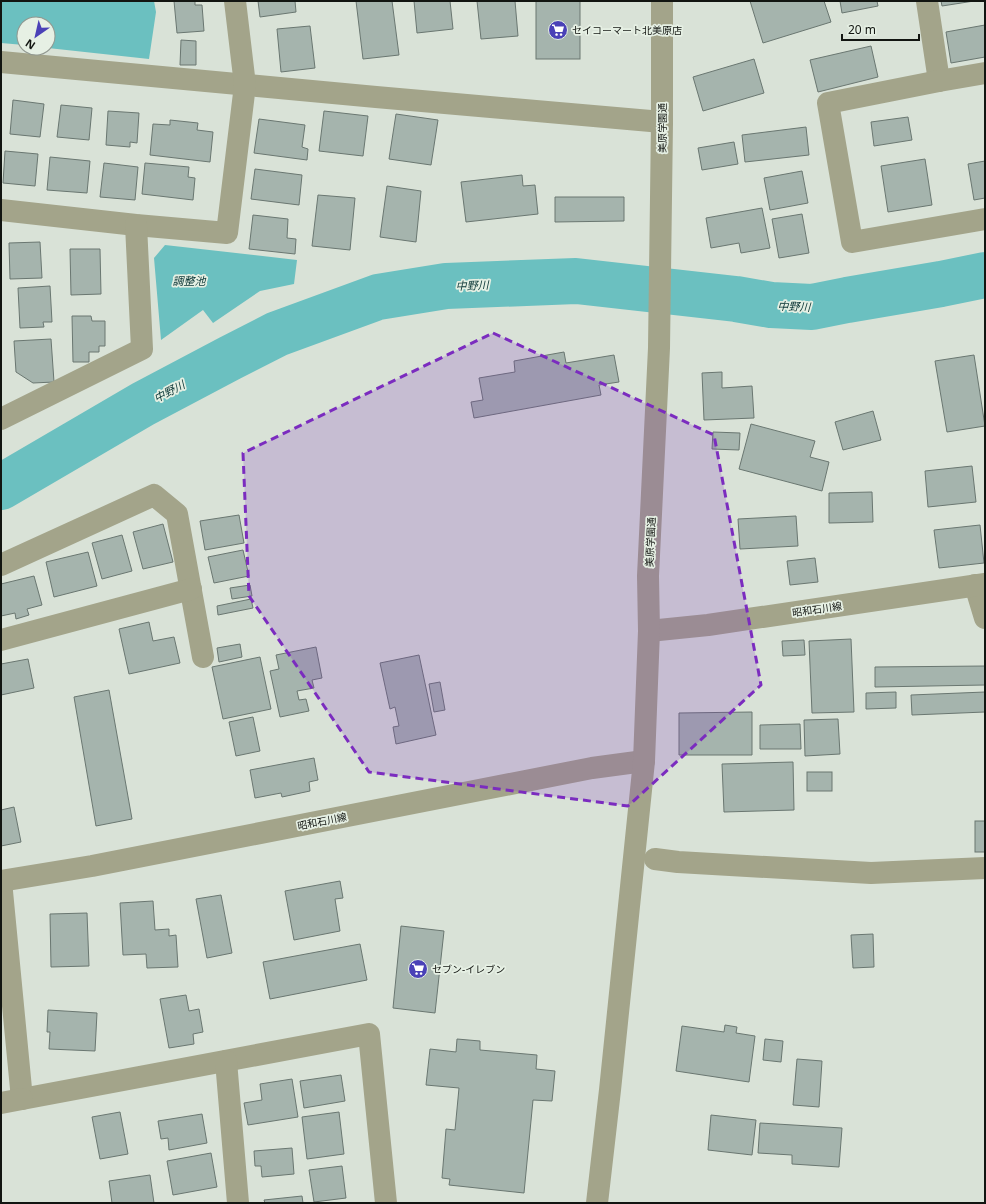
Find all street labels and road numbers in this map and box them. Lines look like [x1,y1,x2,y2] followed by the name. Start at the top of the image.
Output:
[655,103,669,153] street label: 美原学園通
[642,517,658,567] street label: 美原学園通
[791,599,843,619] street label: 昭和石川線
[296,809,348,833] street label: 昭和石川線

